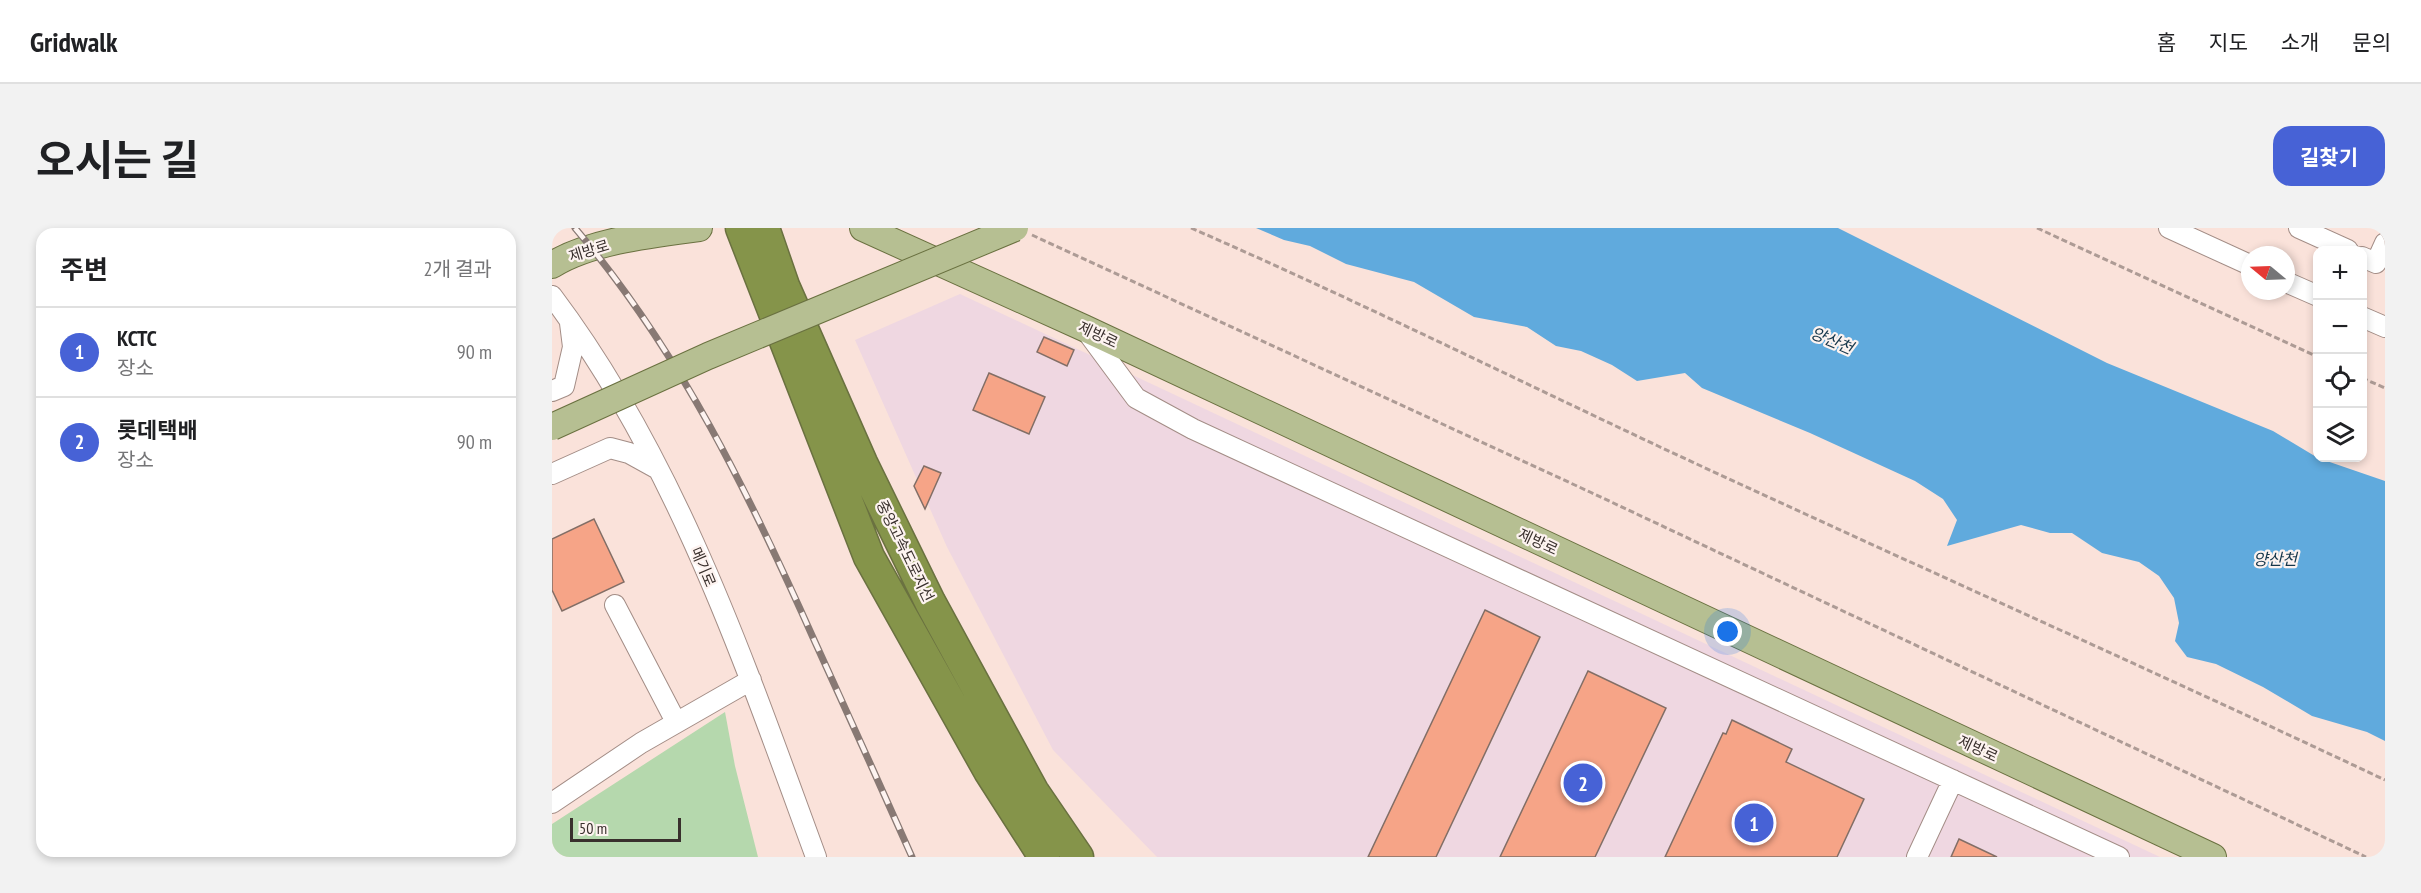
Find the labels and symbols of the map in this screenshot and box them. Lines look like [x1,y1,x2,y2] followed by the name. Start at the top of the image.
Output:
[566,235,611,266] street label: 제방로
[2241,246,2295,300] north arrow
[1075,317,1121,352] street label: 제방로
[1808,322,1858,359] water label: 양산천
[873,497,938,605] street label: 중앙고속도로지선
[1515,524,1561,559] street label: 제방로
[687,544,720,590] street label: 메기로
[2253,549,2299,569] water label: 양산천
[1713,617,1742,646] your location
[1955,731,2001,766] street label: 제방로
[1564,760,1602,806] pin: 2
[1734,800,1774,846] pin: 1
[570,815,681,842] scale bar

